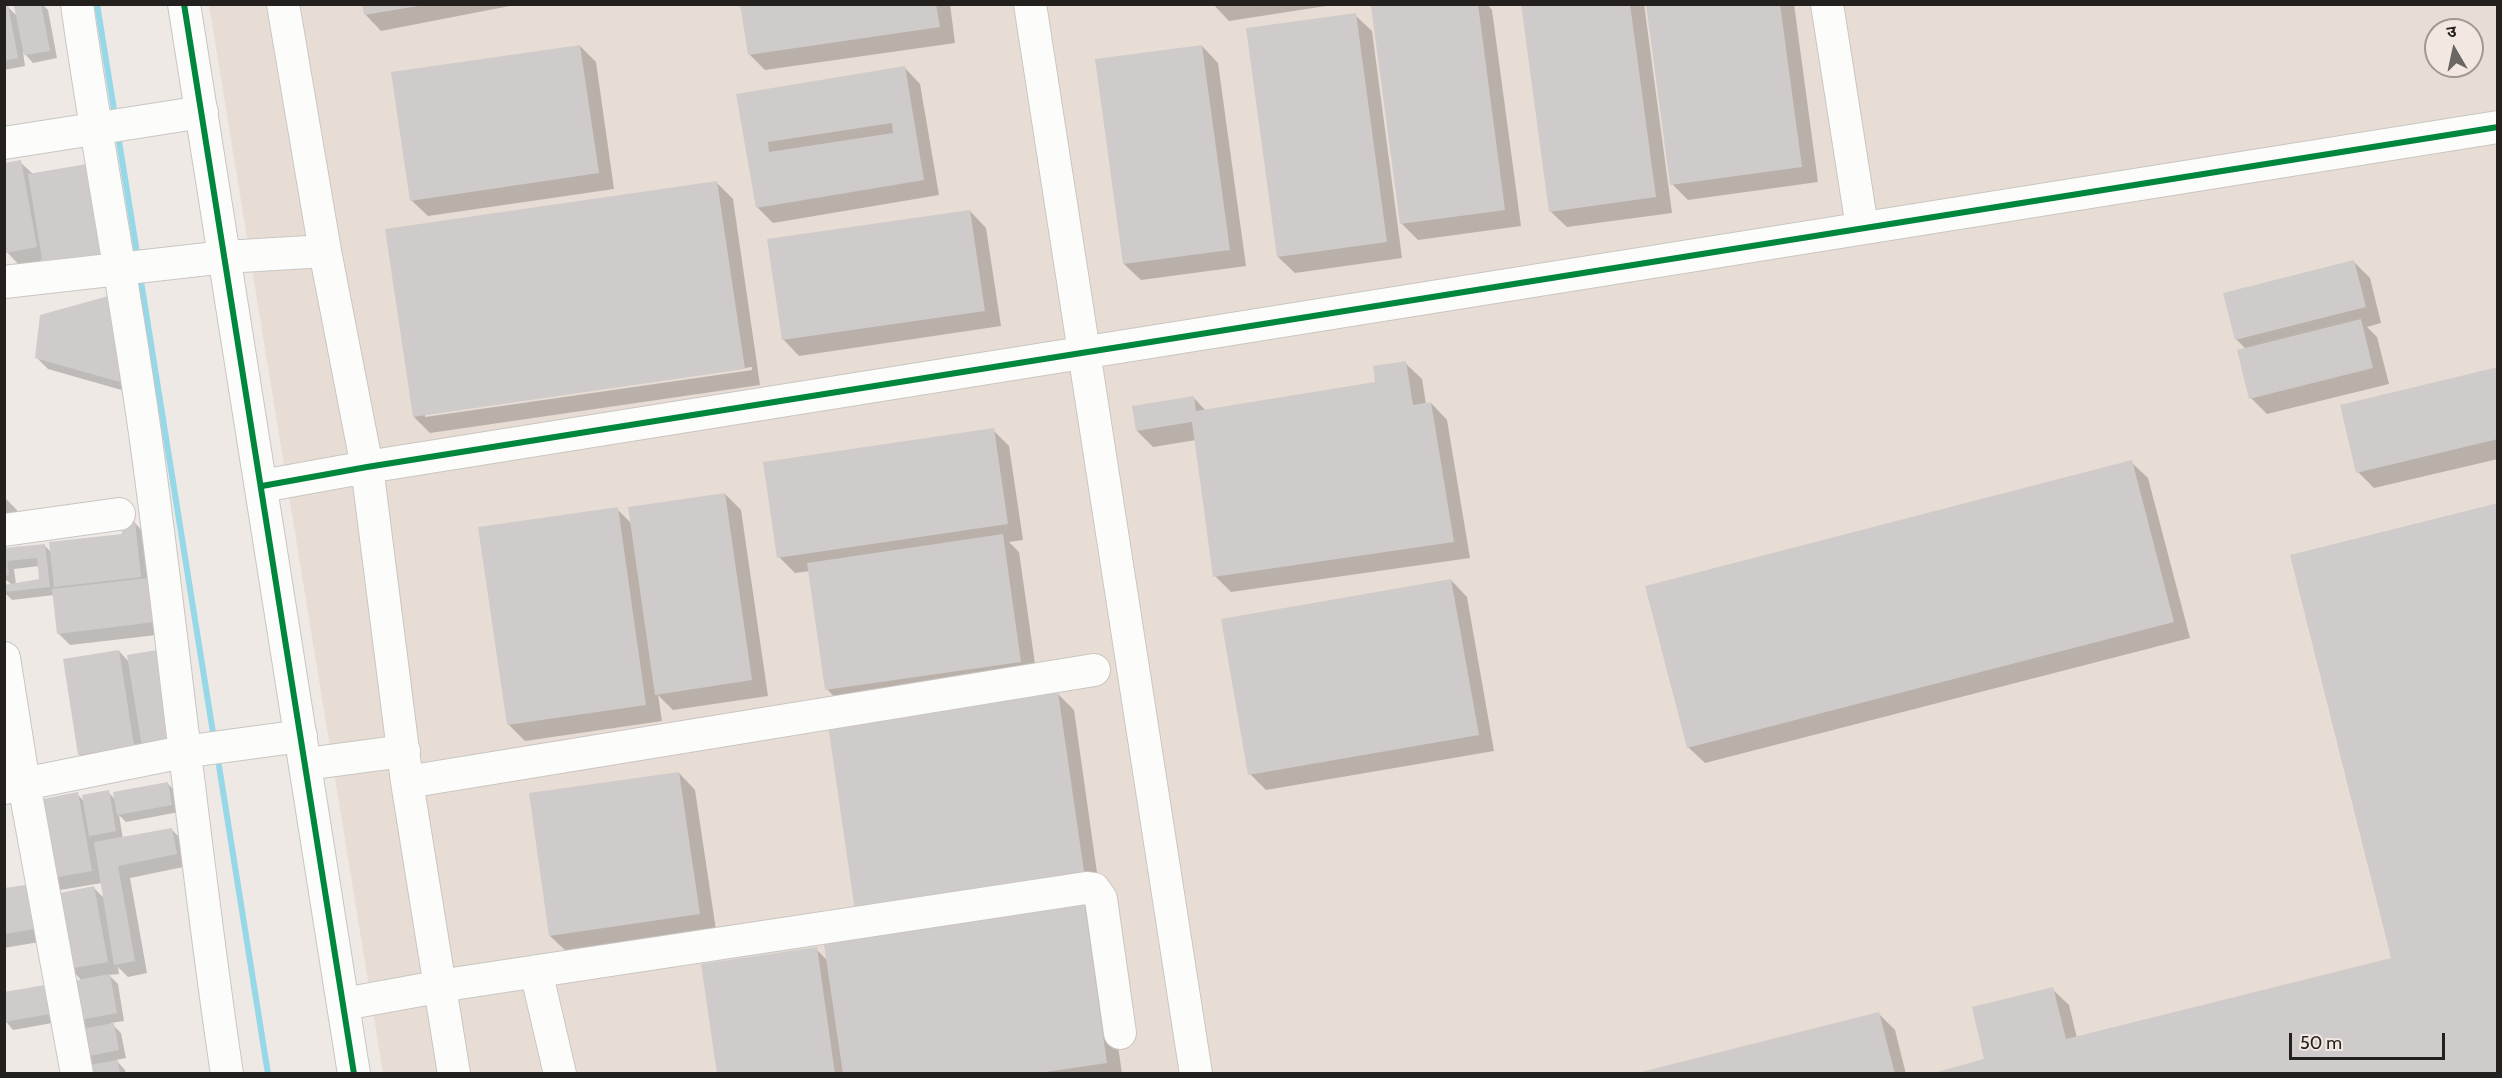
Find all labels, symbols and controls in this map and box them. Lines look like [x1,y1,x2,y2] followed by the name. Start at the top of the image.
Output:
[2424,18,2484,78] north arrow
[2445,22,2458,42] text: उ
[2292,1021,2448,1059] scale bar
[2300,1032,2342,1054] text: 50 m

